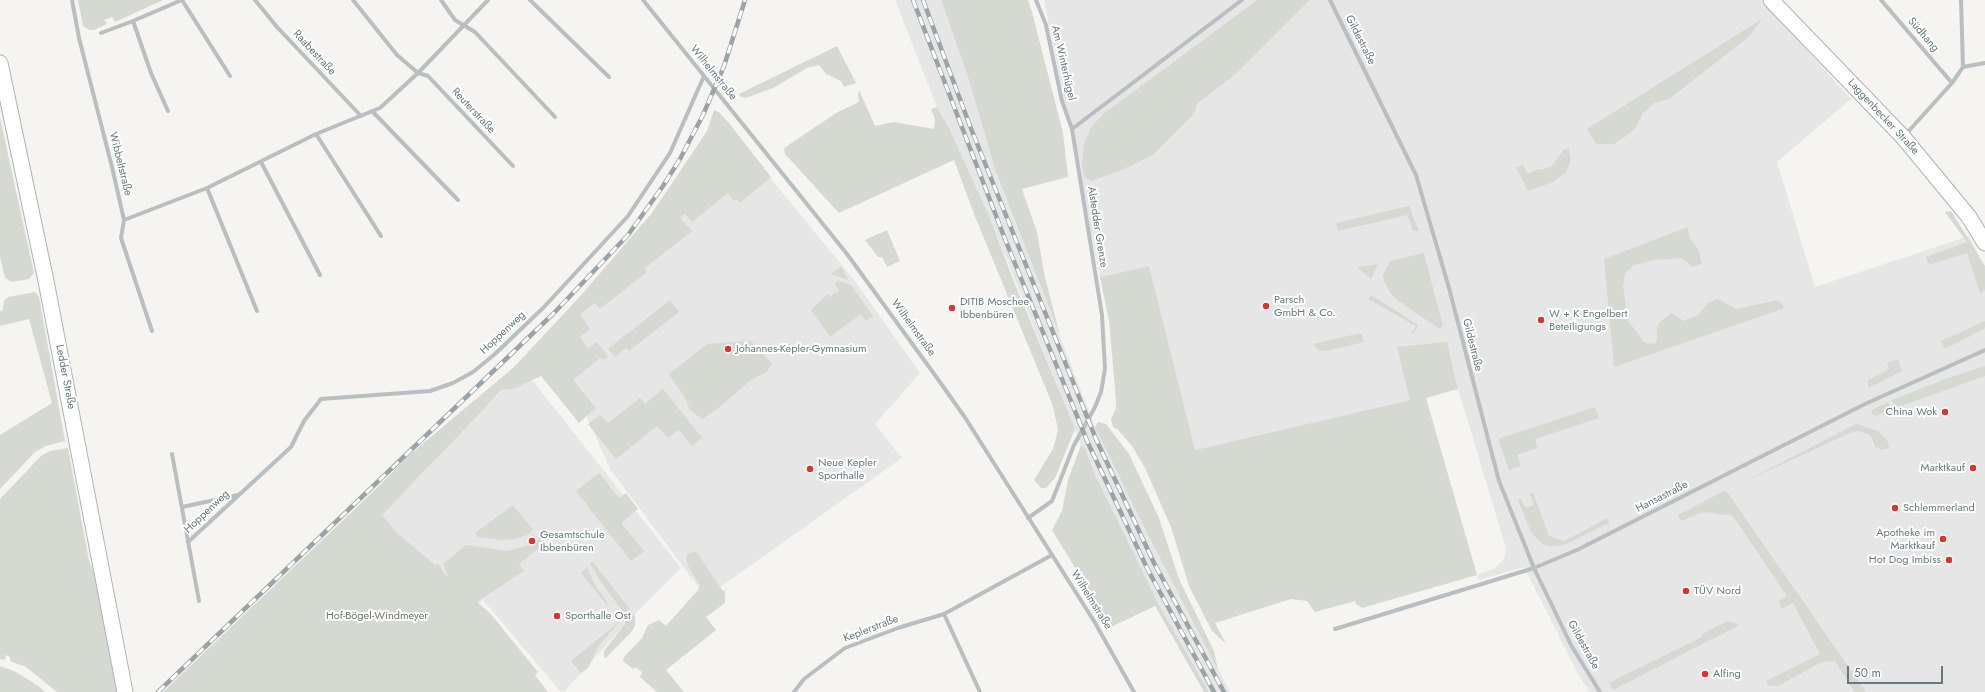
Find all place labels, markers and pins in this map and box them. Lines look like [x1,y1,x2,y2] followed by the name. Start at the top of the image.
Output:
[1274,293,1336,319] place label: Parsch GmbH & Co.
[960,295,1029,321] place label: DITIB Moschee Ibbenbüren
[1261,301,1271,311] marker: Parsch GmbH & Co.
[947,303,957,313] marker: DITIB Moschee Ibbenbüren
[1549,307,1627,333] place label: W + K Engelbert Beteiligungs
[1536,315,1546,325] marker: W + K Engelbert Beteiligungs
[736,342,867,356] place label: Johannes-Kepler-Gymnasium
[723,344,733,354] marker: Johannes-Kepler-Gymnasium
[1886,405,1937,419] place label: China Wok
[1940,407,1950,417] marker: China Wok
[818,456,877,482] place label: Neue Kepler Sporthalle
[1920,461,1965,475] place label: Marktkauf
[1968,463,1978,473] marker: Marktkauf
[805,464,815,474] marker: Neue Kepler Sporthalle
[1903,501,1975,515] place label: Schlemmerland
[1890,503,1900,513] marker: Schlemmerland
[1876,526,1935,552] place label: Apotheke im Marktkauf
[540,528,605,554] place label: Gesamtschule Ibbenbüren
[1938,534,1948,544] marker: Apotheke im Marktkauf
[527,536,537,546] marker: Gesamtschule Ibbenbüren
[1869,553,1941,567] place label: Hot Dog Imbiss
[1944,555,1954,565] marker: Hot Dog Imbiss
[1694,584,1741,598] place label: TÜV Nord
[1681,586,1691,596] marker: TÜV Nord
[565,609,631,623] place label: Sporthalle Ost
[552,611,562,621] marker: Sporthalle Ost
[1713,667,1741,681] place label: Alfing
[1700,669,1710,679] marker: Alfing

